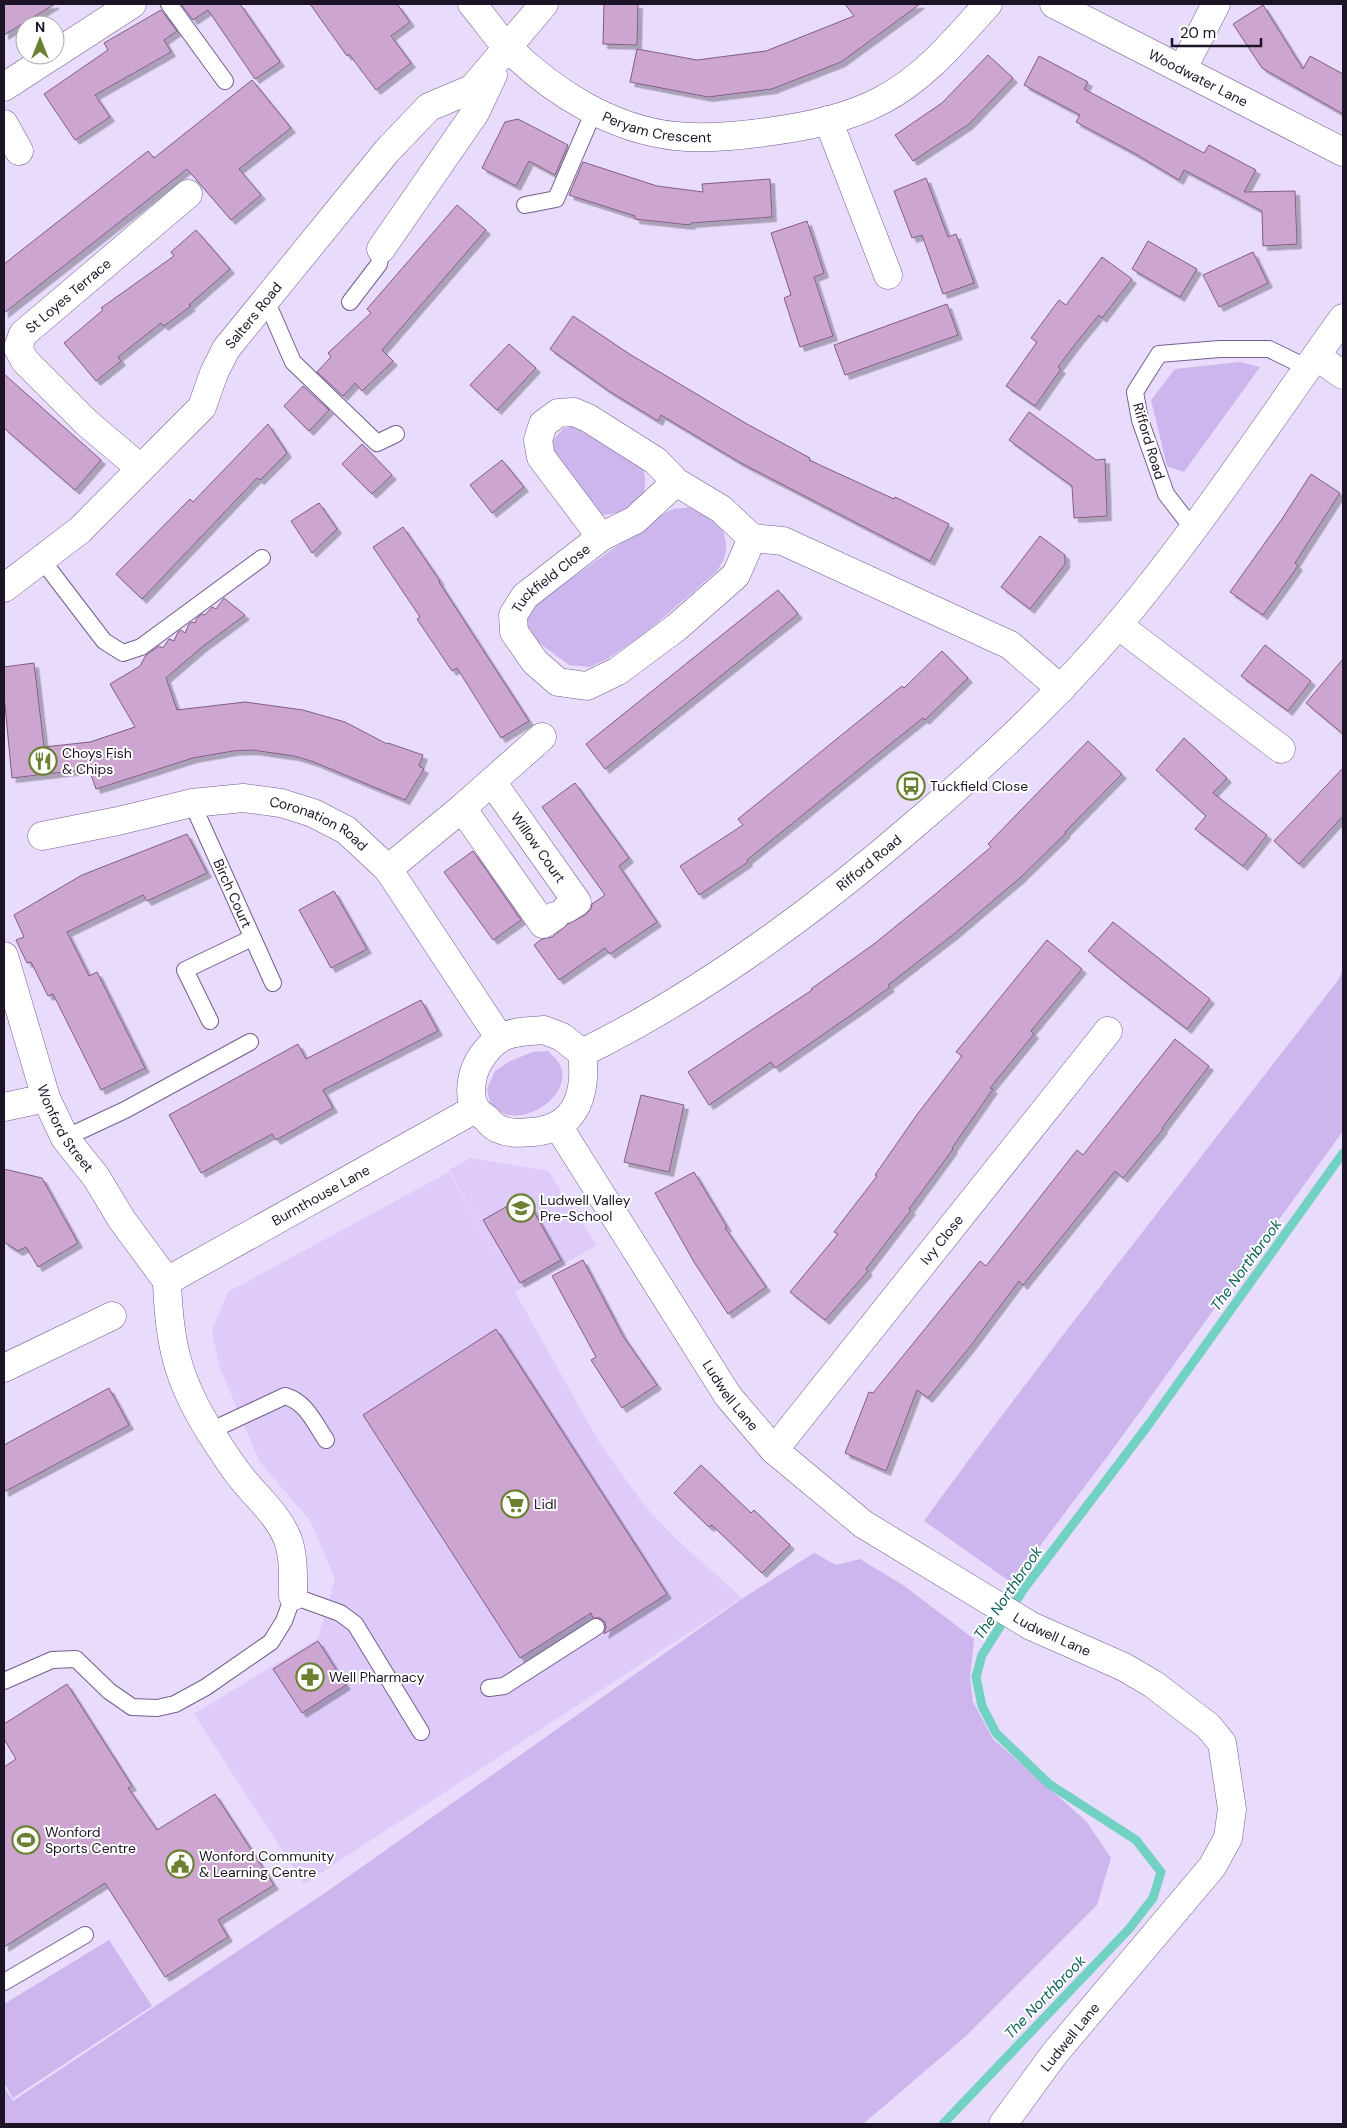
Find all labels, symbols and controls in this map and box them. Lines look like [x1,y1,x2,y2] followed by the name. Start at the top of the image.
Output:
[15,15,65,65] north arrow
[1172,15,1261,47] scale bar
[35,18,45,36] text: N
[1180,23,1216,43] text: 20 m
[1145,45,1251,111] street label: Woodwater Lane
[600,107,712,146] street label: Peryam Crescent
[22,254,115,337] street label: St Loyes Terrace
[221,278,286,352] street label: Salters Road
[1129,400,1169,482] street label: Rifford Road
[508,540,594,616] street label: Tuckfield Close
[62,744,132,778] place label: Choys Fish & Chips
[28,746,58,776] restaurant icon: Choys Fish & Chips
[896,771,926,801] bus stop icon: Tuckfield Close
[930,777,1028,795] place label: Tuckfield Close
[268,793,372,855] street label: Coronation Road
[507,808,569,886] street label: Willow Court
[833,831,905,895] street label: Rifford Road
[209,856,256,931] street label: Birch Court
[33,1082,98,1176] street label: Wonford Street
[269,1161,373,1230] street label: Burnthouse Lane
[540,1191,631,1225] place label: Ludwell Valley Pre-School
[506,1193,536,1223] school or university icon: Ludwell Valley Pre-School
[916,1211,967,1268] street label: Ivy Close
[1206,1215,1286,1315] water label: The Northbrook
[699,1357,763,1434] street label: Ludwell Lane
[500,1489,530,1519] supermarket icon: Lidl
[534,1495,557,1513] place label: Lidl
[969,1542,1047,1644] water label: The Northbrook
[1010,1608,1094,1660] street label: Ludwell Lane
[295,1662,325,1692] pharmacy icon: Well Pharmacy
[329,1668,425,1686] place label: Well Pharmacy
[45,1823,136,1857] place label: Wonford Sports Centre
[11,1825,41,1855] sports icon: Wonford Sports Centre
[199,1847,335,1881] place label: Wonford Community & Learning Centre
[165,1849,195,1879] public building icon: Wonford Community & Learning Centre
[1000,1951,1090,2043] water label: The Northbrook
[1037,1999,1103,2075] street label: Ludwell Lane

